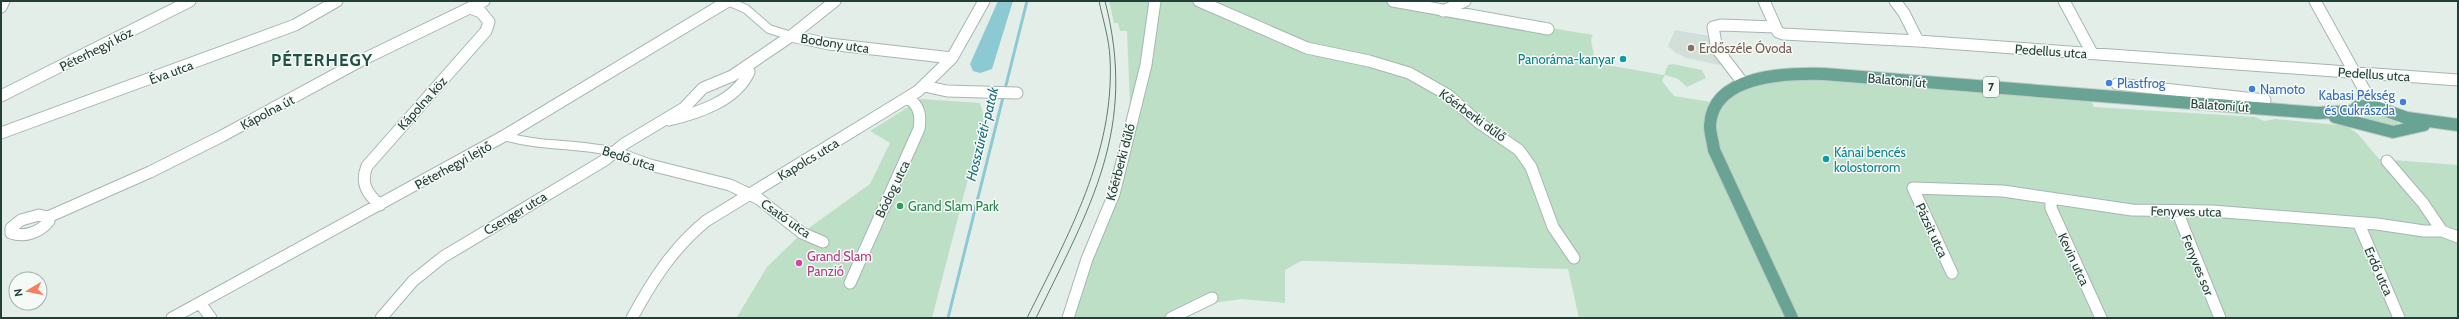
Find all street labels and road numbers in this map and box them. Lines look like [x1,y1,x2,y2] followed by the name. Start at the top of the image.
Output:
[57,24,135,74] street label: Péterhegyi köz
[800,30,871,56] street label: Bodony utca
[2014,40,2088,62] street label: Pedellus utca
[146,55,196,87] street label: Éva utca
[2337,63,2411,85] street label: Pedellus utca
[1867,69,1928,91] street label: Balatoni út
[394,73,450,133] street label: Kápolna köz
[1983,77,1999,97] road number: 7
[1436,85,1510,145] street label: Kőérberki dűlő
[237,91,297,133] street label: Kápolna út
[2190,95,2250,115] street label: Balatoni út
[1102,122,1138,202] street label: Kőérberki dűlő
[775,134,842,183] street label: Kapolcs utca
[412,137,495,194] street label: Péterhegyi lejtő
[600,142,658,174] street label: Bedő utca
[871,157,913,220] street label: Bódog utca
[481,188,550,238] street label: Csenger utca
[758,195,815,241] street label: Csató utca
[1912,200,1952,261] street label: Pázsit utca
[2150,202,2222,220] street label: Fenyves utca
[2055,230,2093,289] street label: Kevin utca
[2179,232,2218,299] street label: Fenyves sor
[2361,244,2397,299] street label: Erdő utca

